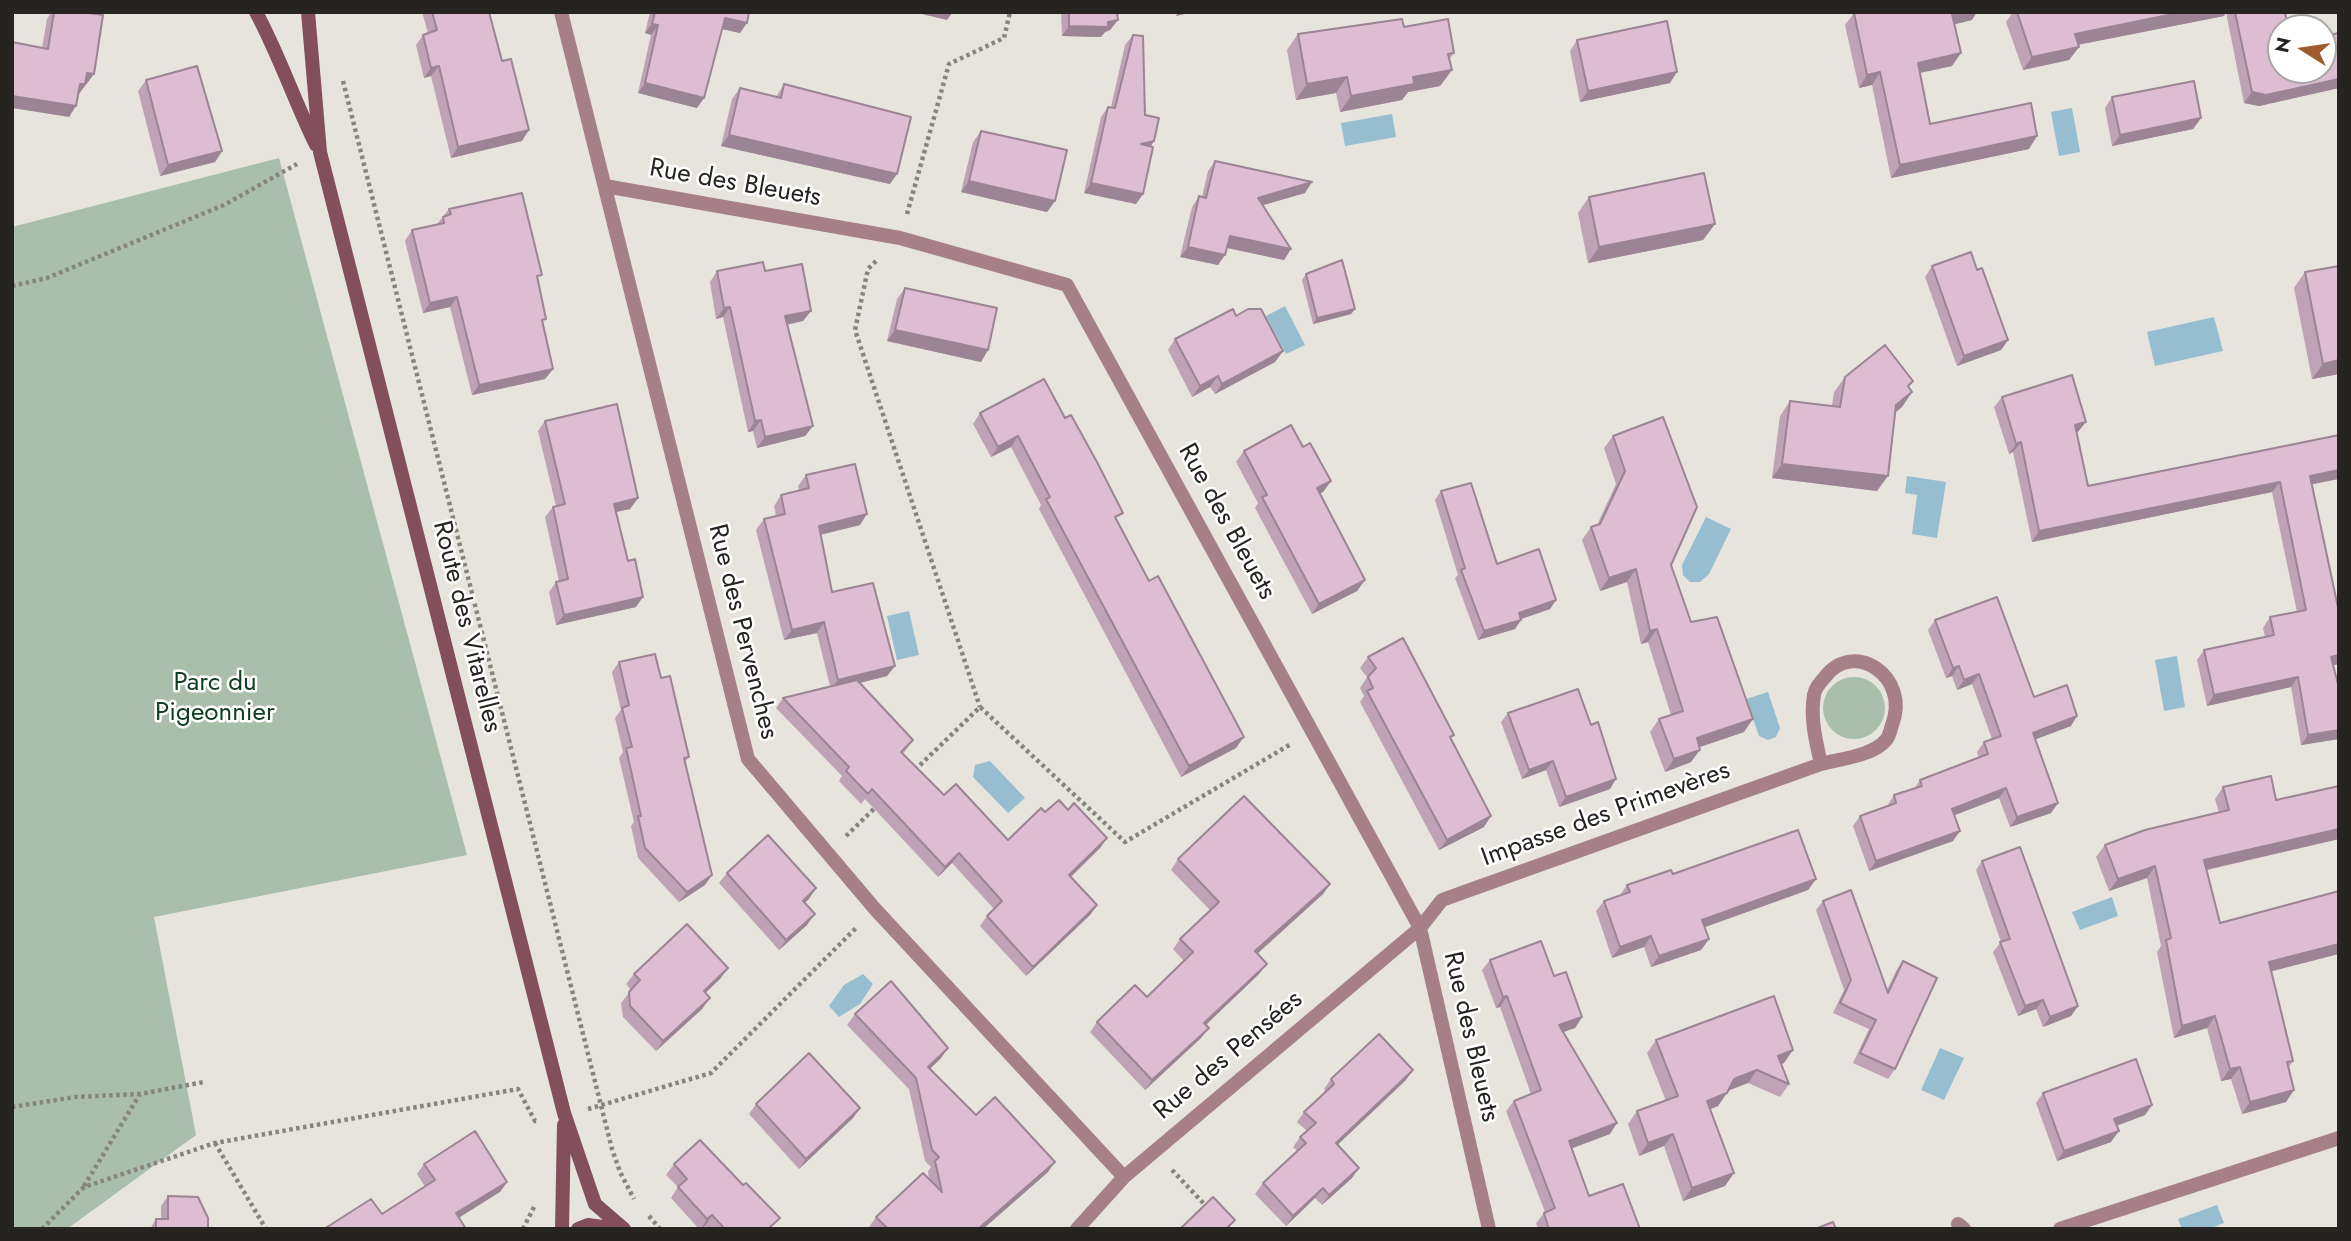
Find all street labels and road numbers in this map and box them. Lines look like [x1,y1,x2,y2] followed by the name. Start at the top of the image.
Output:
[647,154,823,214] street label: Rue des Bleuets
[1170,439,1282,605] street label: Rue des Bleuets
[425,518,507,736] street label: Route des Vitarelles
[700,521,784,743] street label: Rue des Pervenches
[1478,756,1734,874] street label: Impasse des Primevères
[1435,949,1505,1125] street label: Rue des Bleuets
[1148,985,1310,1127] street label: Rue des Pensées

